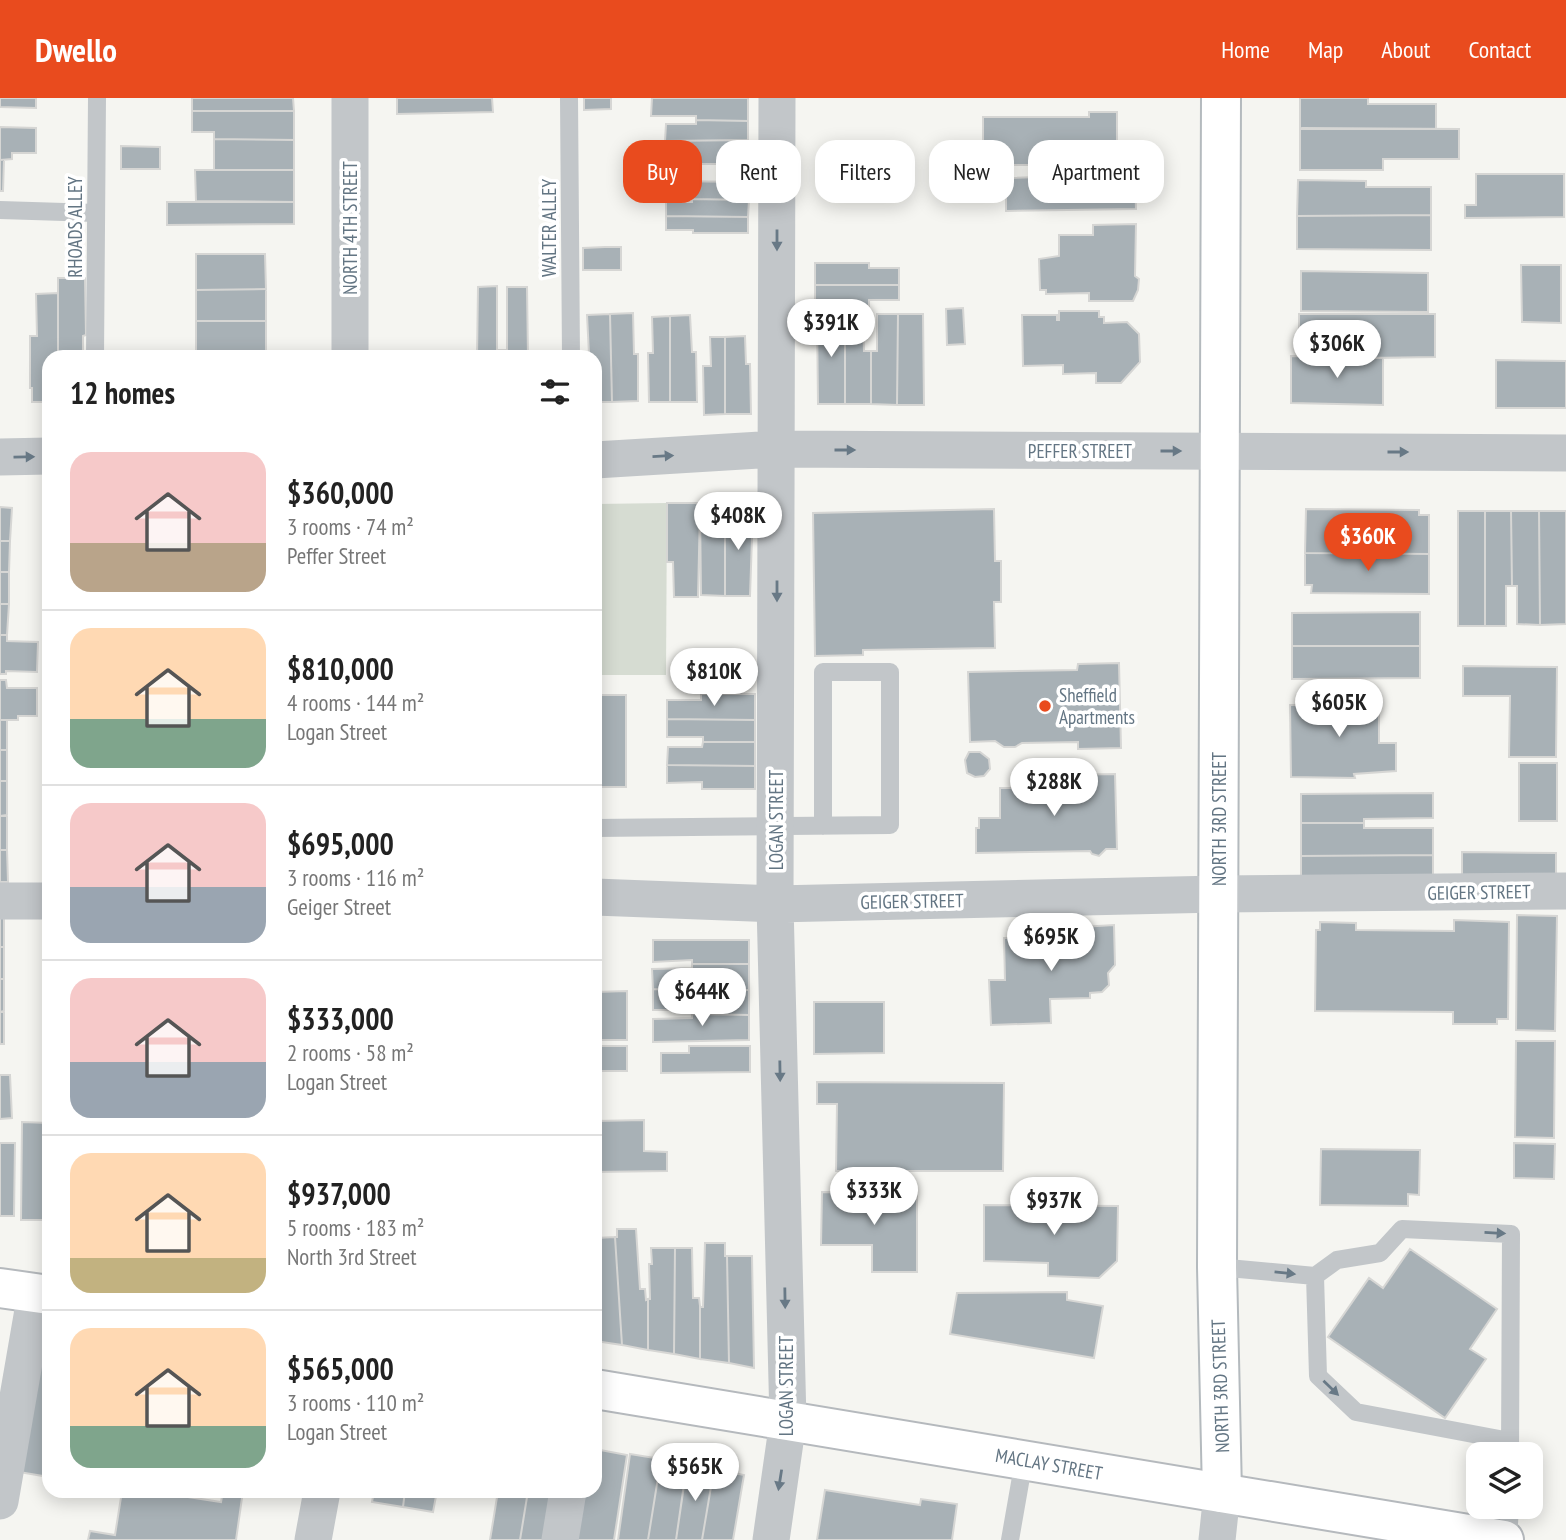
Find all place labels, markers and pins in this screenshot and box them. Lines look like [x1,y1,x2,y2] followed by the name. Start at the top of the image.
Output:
[782,300,880,359] pin: $391K
[1288,320,1386,380] pin: $306K
[689,492,787,552] pin: $408K
[1319,514,1417,573] pin: $360K
[665,648,763,708] pin: $810K
[1290,680,1388,739] pin: $605K
[1059,683,1135,729] place label: Sheffield Apartments
[1037,698,1053,714] marker: Sheffield Apartments
[1005,758,1103,818] pin: $288K
[1002,914,1100,973] pin: $695K
[653,968,751,1028] pin: $644K
[825,1168,923,1227] pin: $333K
[1005,1178,1103,1237] pin: $937K
[646,1444,744,1503] pin: $565K

